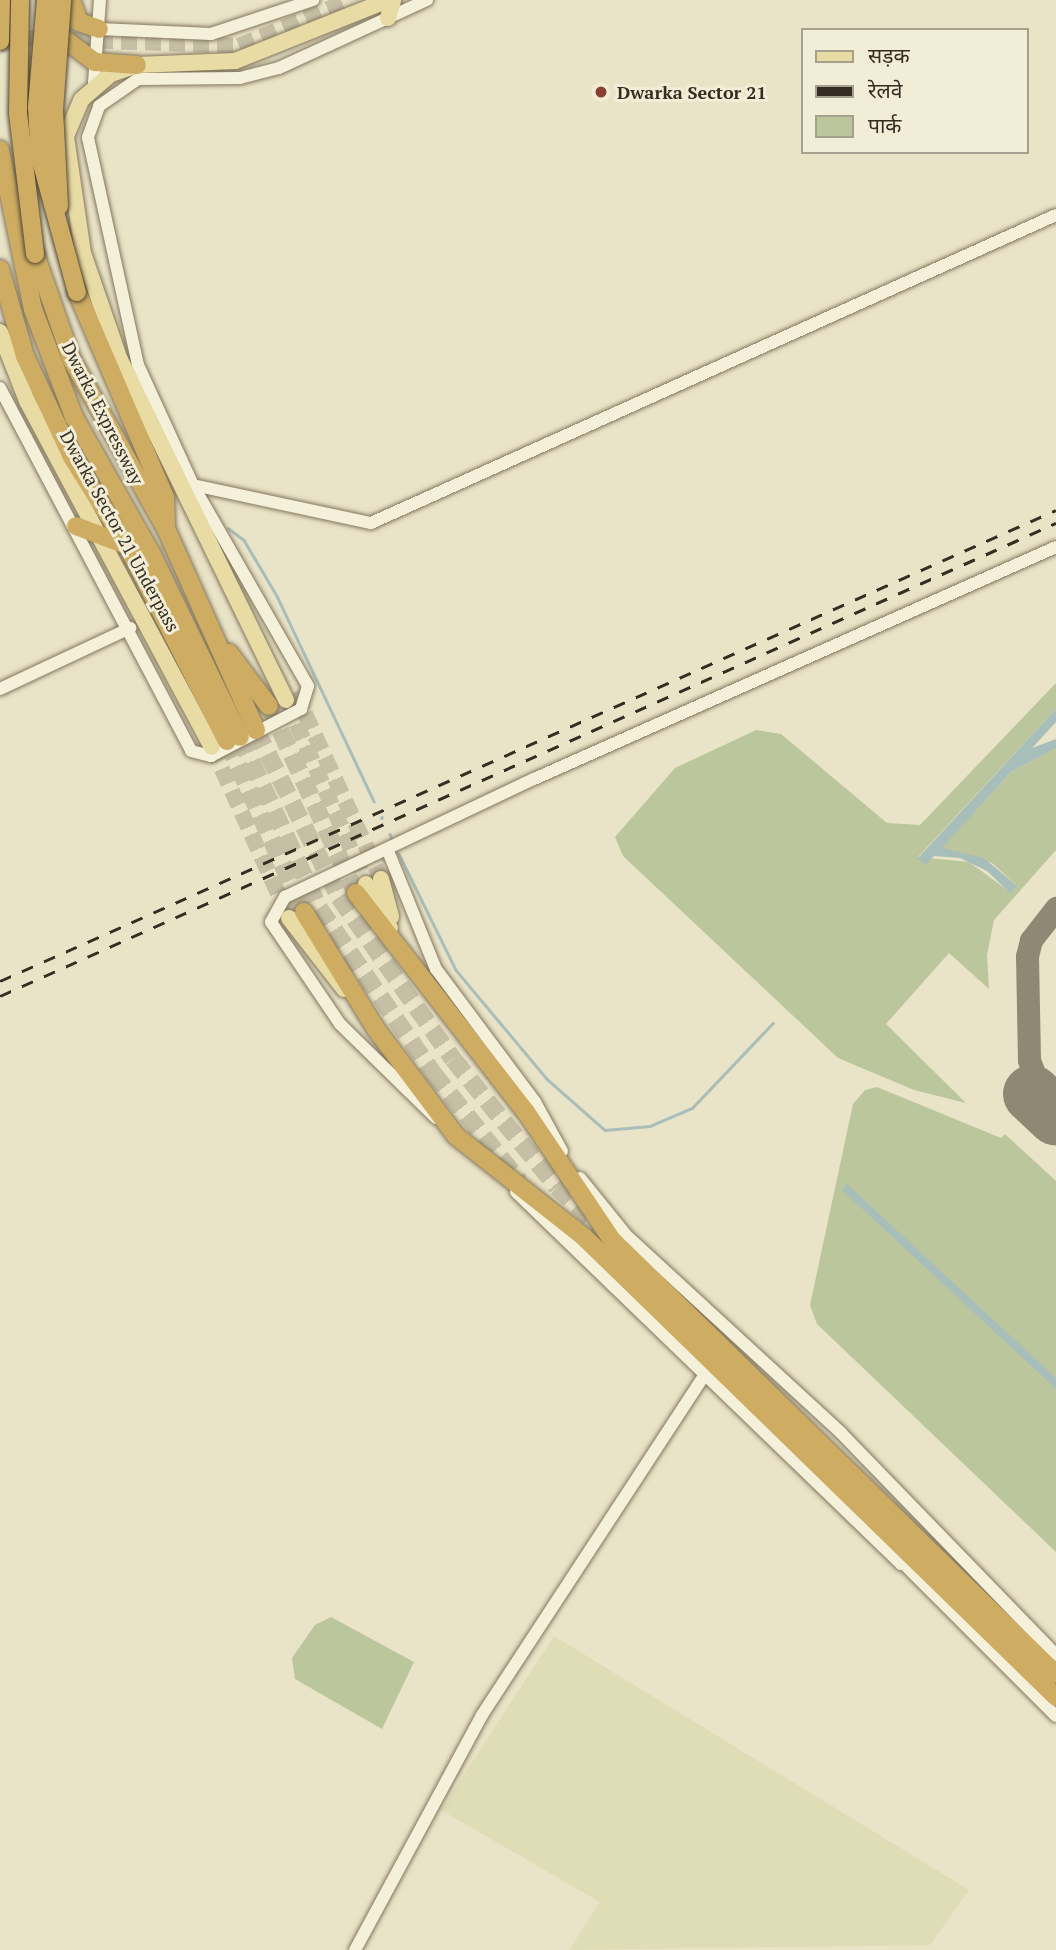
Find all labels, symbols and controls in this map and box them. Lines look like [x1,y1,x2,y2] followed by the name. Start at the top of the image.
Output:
[800,28,1028,154] legend
[868,41,910,69] text: सड़क
[868,76,903,104] text: रेलवे
[617,81,767,103] place label: Dwarka Sector 21
[591,82,611,102] marker: Dwarka Sector 21
[868,111,902,139] text: पार्क
[58,338,148,488] street label: Dwarka Expressway
[56,427,184,635] street label: Dwarka Sector 21 Underpass

